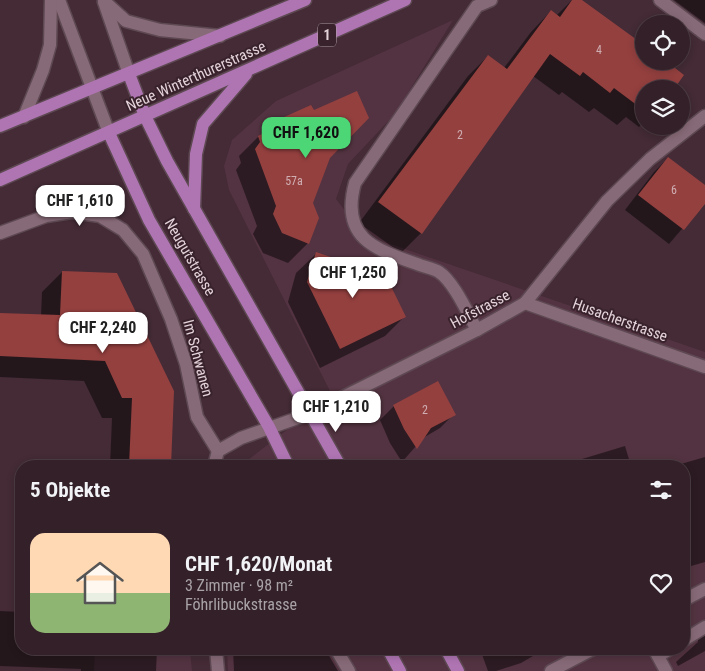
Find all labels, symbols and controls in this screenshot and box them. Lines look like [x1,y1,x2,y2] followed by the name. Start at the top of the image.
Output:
[635,15,690,135] map controls
[635,15,690,70] button: locate
[318,24,336,46] road number: 1
[123,37,269,115] street label: Neue Winterthurerstrasse
[596,43,602,57] house number: 4
[635,80,690,135] button: layers
[249,116,363,159] pin: CHF 1,620
[273,123,339,142] text: CHF 1,620
[457,128,463,142] house number: 2
[285,174,303,188] house number: 57a
[671,183,677,197] house number: 6
[23,184,137,227] pin: CHF 1,610
[47,191,113,210] text: CHF 1,610
[161,215,219,299] street label: Neugutstrasse
[296,256,410,299] pin: CHF 1,250
[320,263,386,282] text: CHF 1,250
[447,286,513,332] street label: Hofstrasse
[570,294,670,346] street label: Husacherstrasse
[46,312,160,354] pin: CHF 2,240
[70,318,136,337] text: CHF 2,240
[179,318,217,398] street label: Im Schwanen
[279,390,393,433] pin: CHF 1,210
[303,397,369,416] text: CHF 1,210
[422,403,428,417] house number: 2
[647,476,675,504] icon: filters
[30,478,110,502] text: 5 Objekte
[185,552,332,576] text: CHF 1,620/Monat
[70,553,130,613] icon: home
[647,569,675,597] icon: heart
[185,576,293,595] text: 3 Zimmer · 98 m²
[185,595,297,614] text: Föhrlibuckstrasse

